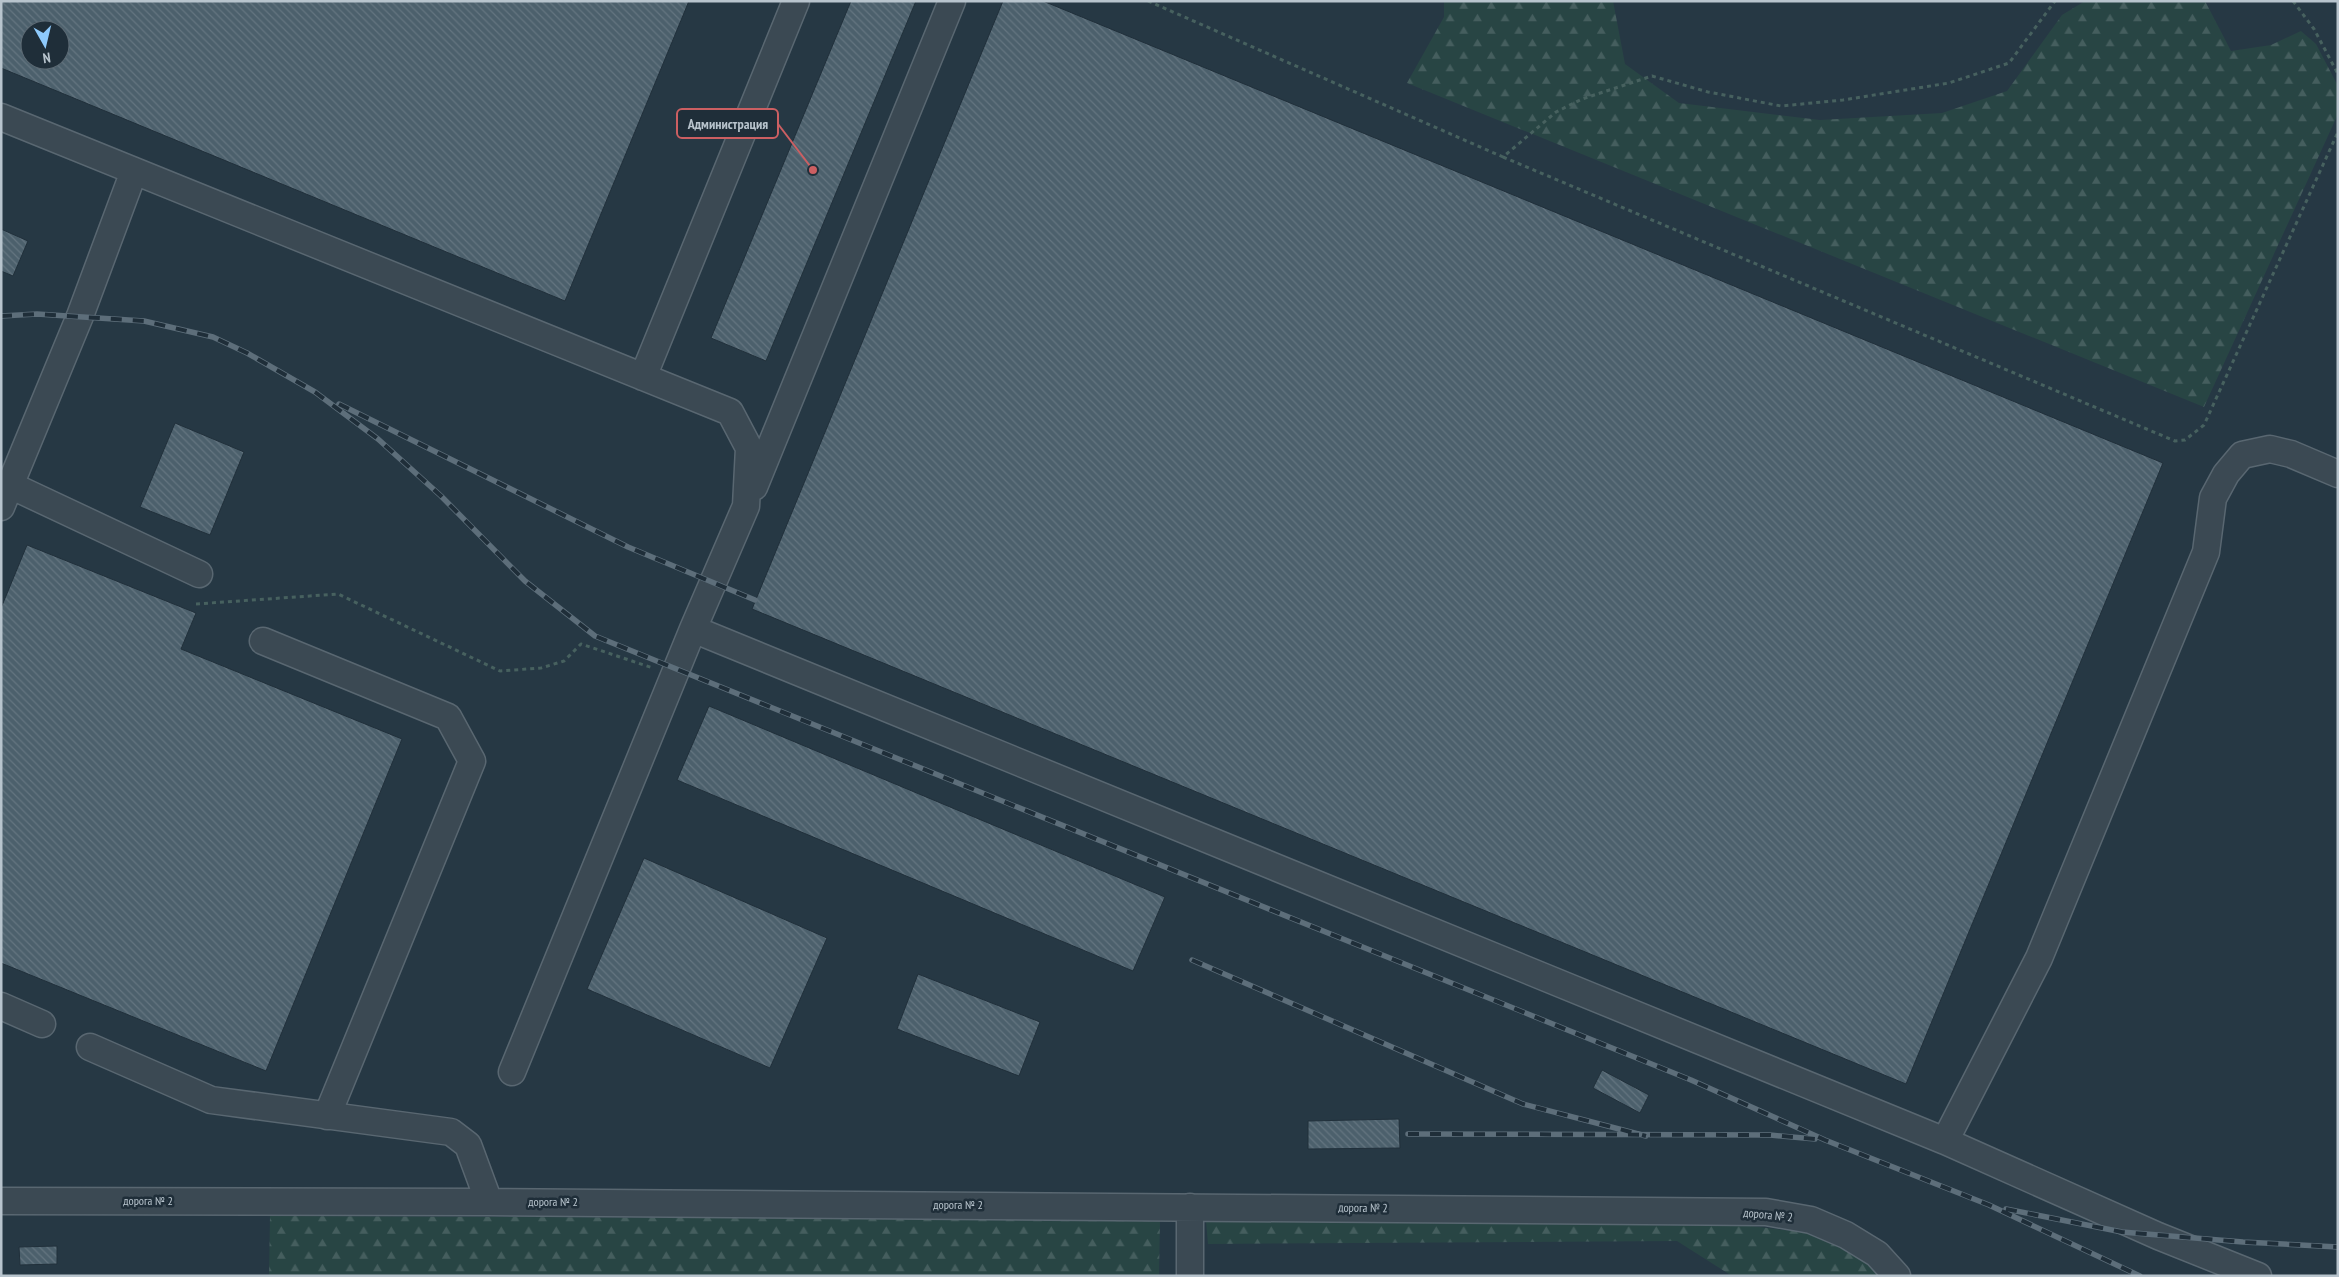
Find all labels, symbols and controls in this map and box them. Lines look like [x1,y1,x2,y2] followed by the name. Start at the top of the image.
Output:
[20,20,70,70] north arrow
[42,48,52,67] text: N
[677,109,778,138] callout: Администрация
[687,115,768,133] text: Администрация
[123,1193,173,1208] street label: дорога № 2
[528,1194,578,1209] street label: дорога № 2
[933,1197,983,1212] street label: дорога № 2
[1338,1200,1388,1215] street label: дорога № 2
[1743,1204,1794,1225] street label: дорога № 2

